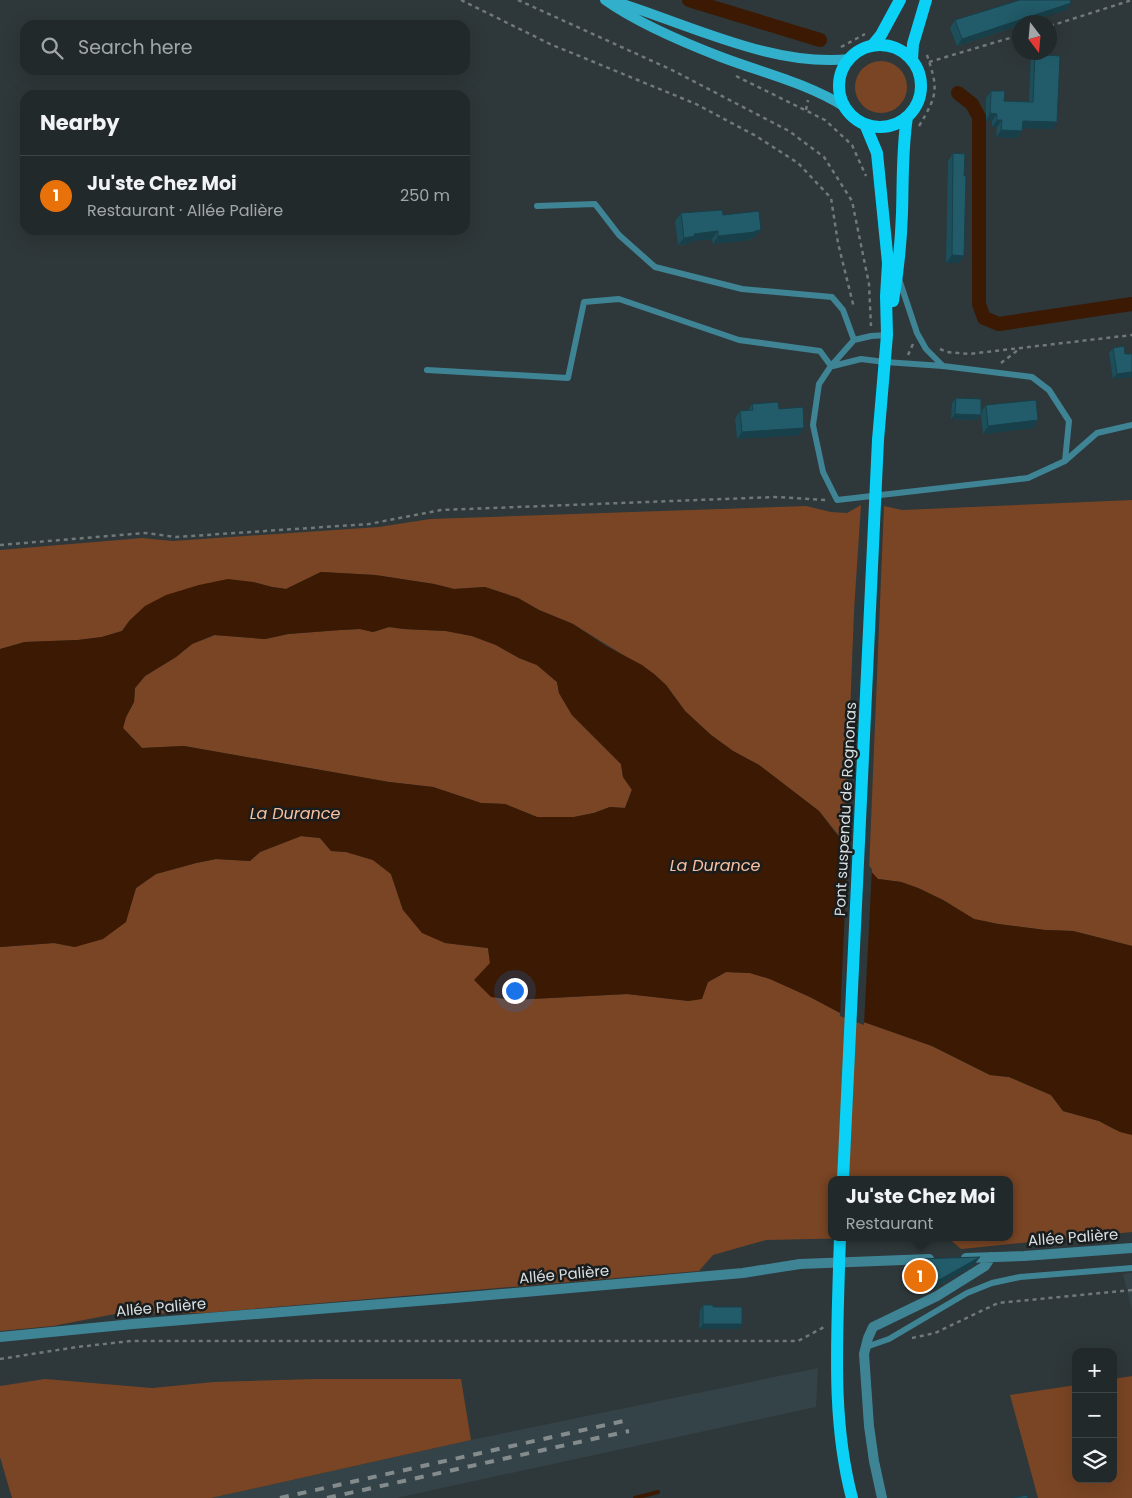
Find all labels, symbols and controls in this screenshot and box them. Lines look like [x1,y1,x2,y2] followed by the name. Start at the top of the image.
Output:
[1012,15,1057,60] north arrow
[20,20,470,75] search box
[38,34,66,62] icon: search
[78,34,192,61] text: Search here
[40,108,120,137] text: Nearby
[87,170,237,197] text: Ju'ste Chez Moi
[53,184,59,207] text: 1
[400,184,450,207] text: 250 m
[87,199,283,222] text: Restaurant · Allée Palière
[829,701,861,917] street label: Pont suspendu de Rognonas
[250,802,340,825] water label: La Durance
[670,854,760,877] water label: La Durance
[502,978,528,1004] your location
[828,1176,1013,1241] popup
[846,1183,995,1210] text: Ju'ste Chez Moi
[846,1212,933,1235] text: Restaurant
[1027,1223,1119,1251] street label: Allée Palière
[904,1257,936,1295] pin: 1
[518,1260,610,1288] street label: Allée Palière
[115,1293,207,1321] street label: Allée Palière
[1072,1348,1117,1483] map controls
[1072,1348,1117,1393] button: +
[1072,1393,1117,1438] button: −
[1072,1438,1117,1483] button: layers

